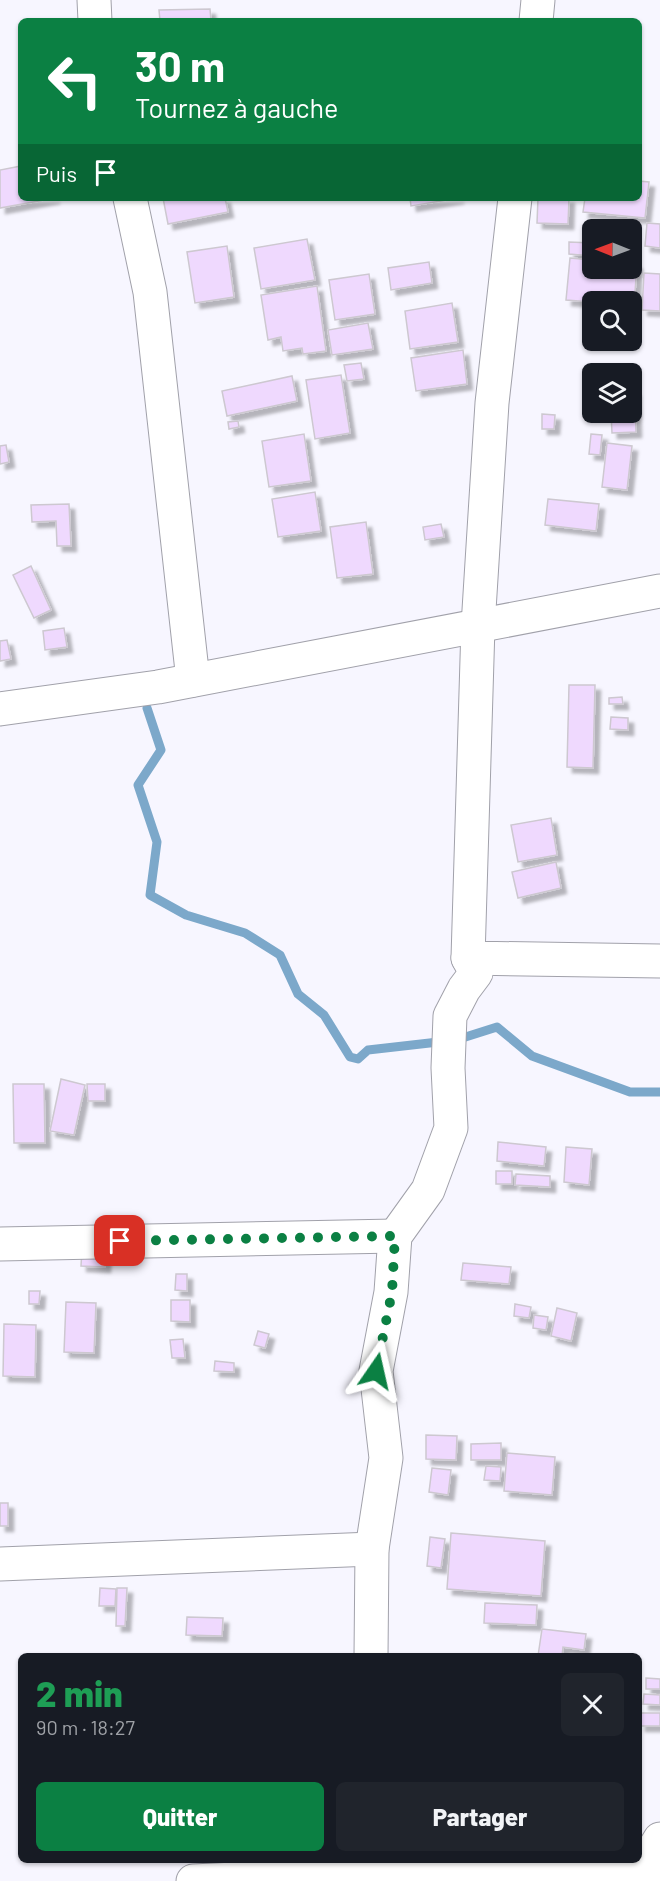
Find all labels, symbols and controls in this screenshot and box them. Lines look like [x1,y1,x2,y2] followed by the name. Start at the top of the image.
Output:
[135,40,225,90] text: 30 m
[36,42,114,120] icon: left
[135,91,338,123] text: Tournez à gauche
[89,156,122,189] icon: arrive
[36,160,77,186] text: Puis
[582,219,642,279] north arrow
[582,219,642,423] map controls
[582,291,642,351] button: search
[582,363,642,423] button: layers
[94,1215,145,1266] pin
[103,1224,136,1257] icon: arrive
[344,1339,408,1403] position arrow
[36,1671,123,1714] text: 2 min
[561,1673,624,1736] button: close
[36,1715,135,1739] text: 90 m · 18:27
[36,1782,324,1851] button: Quitter
[336,1782,624,1851] button: Partager

